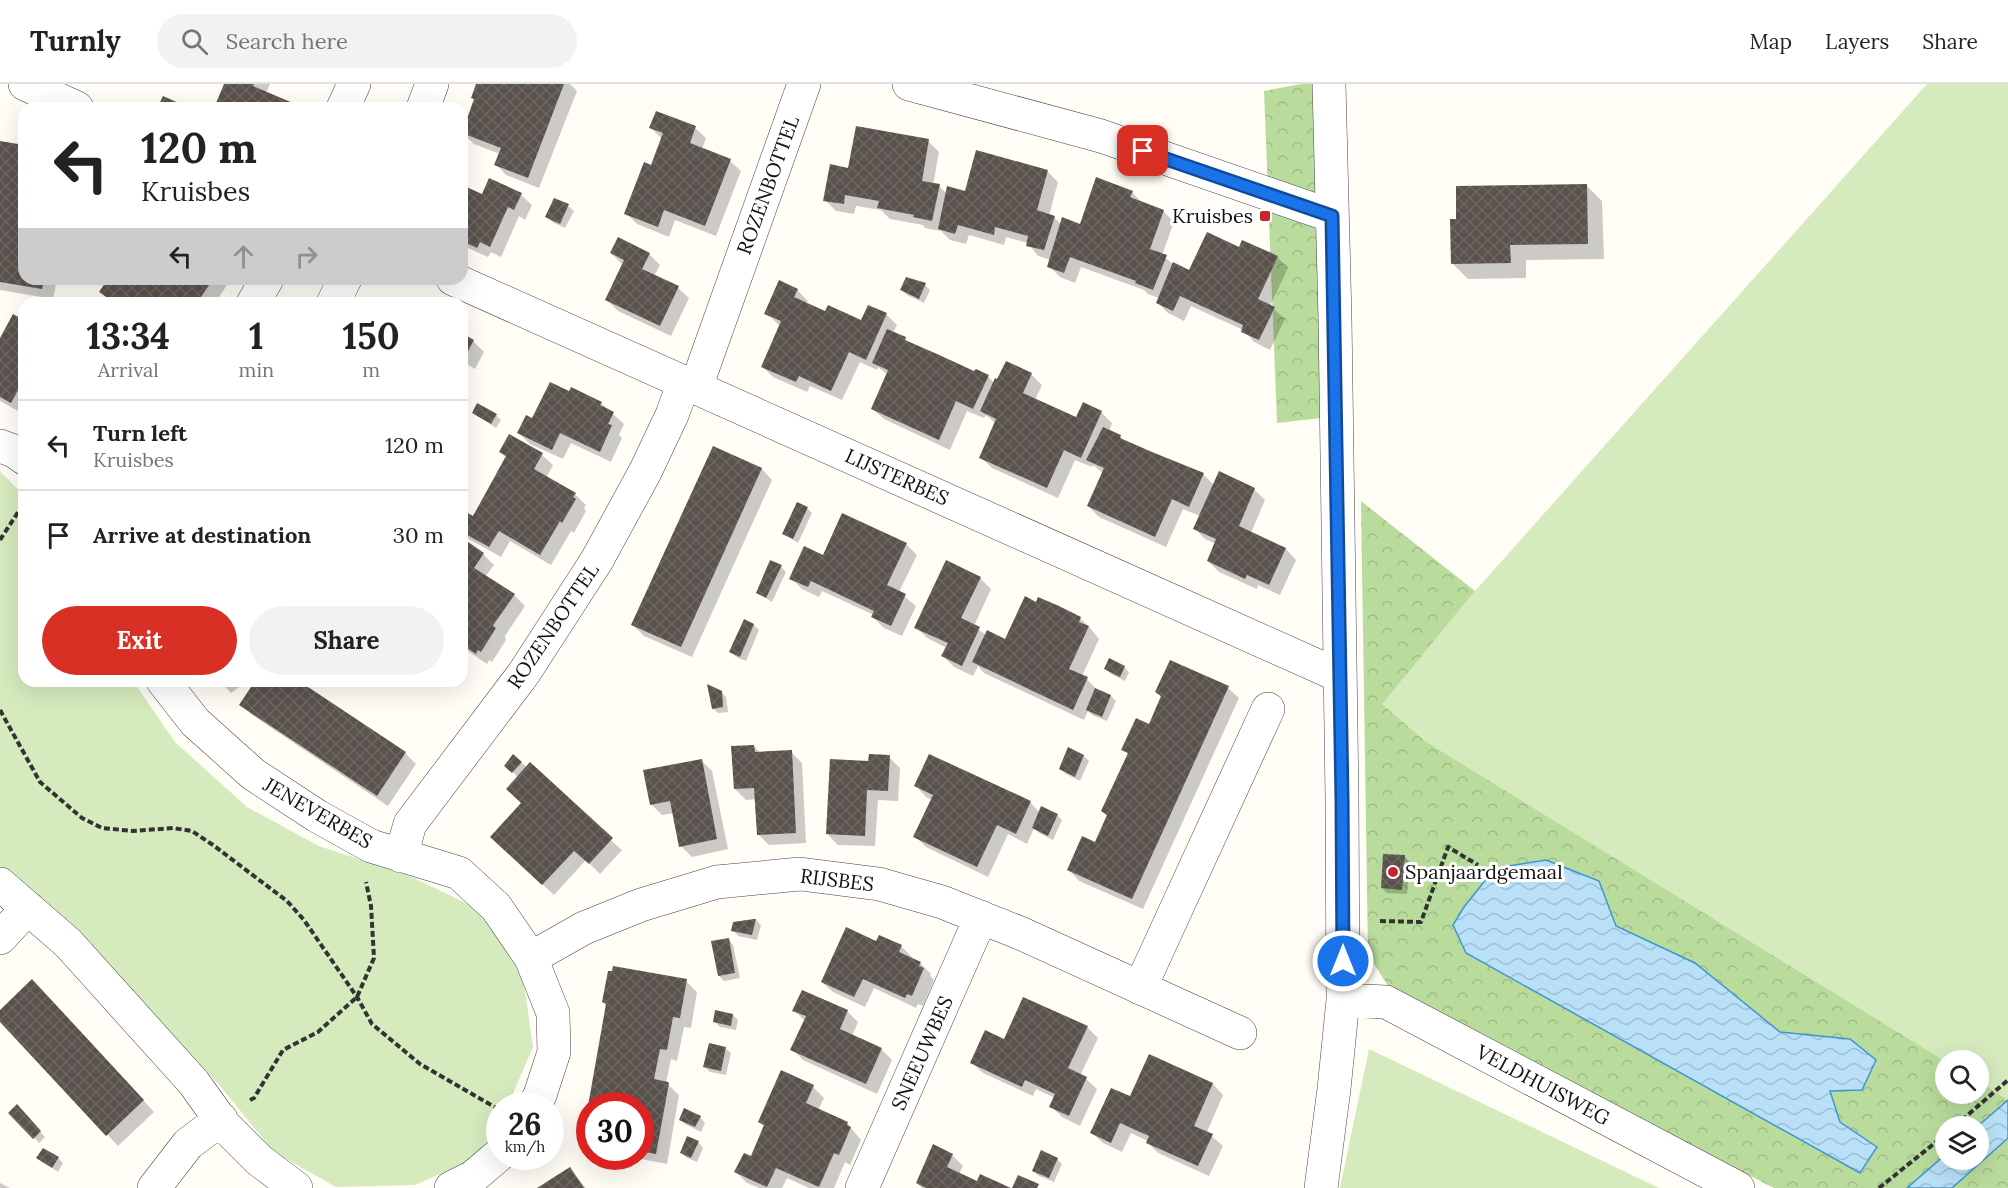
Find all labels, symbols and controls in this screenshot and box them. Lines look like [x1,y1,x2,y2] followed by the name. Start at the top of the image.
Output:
[157,14,577,68] search box
[30,23,121,59] text: Turnly
[178,25,211,58] icon: search
[226,27,348,55] text: Search here
[1749,28,1792,55] text: Map
[1825,28,1889,55] text: Layers
[1922,28,1978,55] text: Share
[731,112,804,258] street label: ROZENBOTTEL
[141,121,257,175] text: 120 m
[1117,125,1168,176] pin
[42,126,120,204] icon: left
[1126,134,1159,167] icon: arrive
[141,174,250,208] text: Kruisbes
[1172,203,1253,228] place label: Kruisbes
[1258,209,1272,223] marker: Kruisbes
[164,240,197,273] icon: left
[227,240,260,273] icon: ahead
[290,240,323,273] icon: right
[86,313,170,359] text: 13:34
[249,313,264,359] text: 1
[343,313,400,359] text: 150
[98,357,159,382] text: Arrival
[239,357,274,382] text: min
[362,357,380,382] text: m
[93,419,187,447] text: Turn left
[42,429,75,462] icon: left
[385,431,444,459] text: 120 m
[841,443,953,511] street label: LIJSTERBES
[93,447,174,472] text: Kruisbes
[42,519,75,552] icon: arrive
[93,521,311,549] text: Arrive at destination
[393,521,444,549] text: 30 m
[501,558,604,693] street label: ROZENBOTTEL
[42,606,237,675] button: Exit
[249,606,444,675] button: Share
[258,771,377,854] street label: JENEVERBES
[1405,859,1563,884] place label: Spanjaardgemaal
[799,863,875,896] street label: RIJSBES
[1386,865,1400,879] marker: Spanjaardgemaal
[1311,929,1375,993] position arrow
[885,992,958,1114] street label: SNEEUWBES
[1471,1038,1614,1130] street label: VELDHUISWEG
[1935,1050,1989,1170] map controls
[1935,1050,1989,1104] button: search
[576,1092,654,1170] speed limit sign: 30
[508,1105,542,1143] text: 26
[1935,1116,1989,1170] button: layers
[505,1137,545,1156] text: km/h

